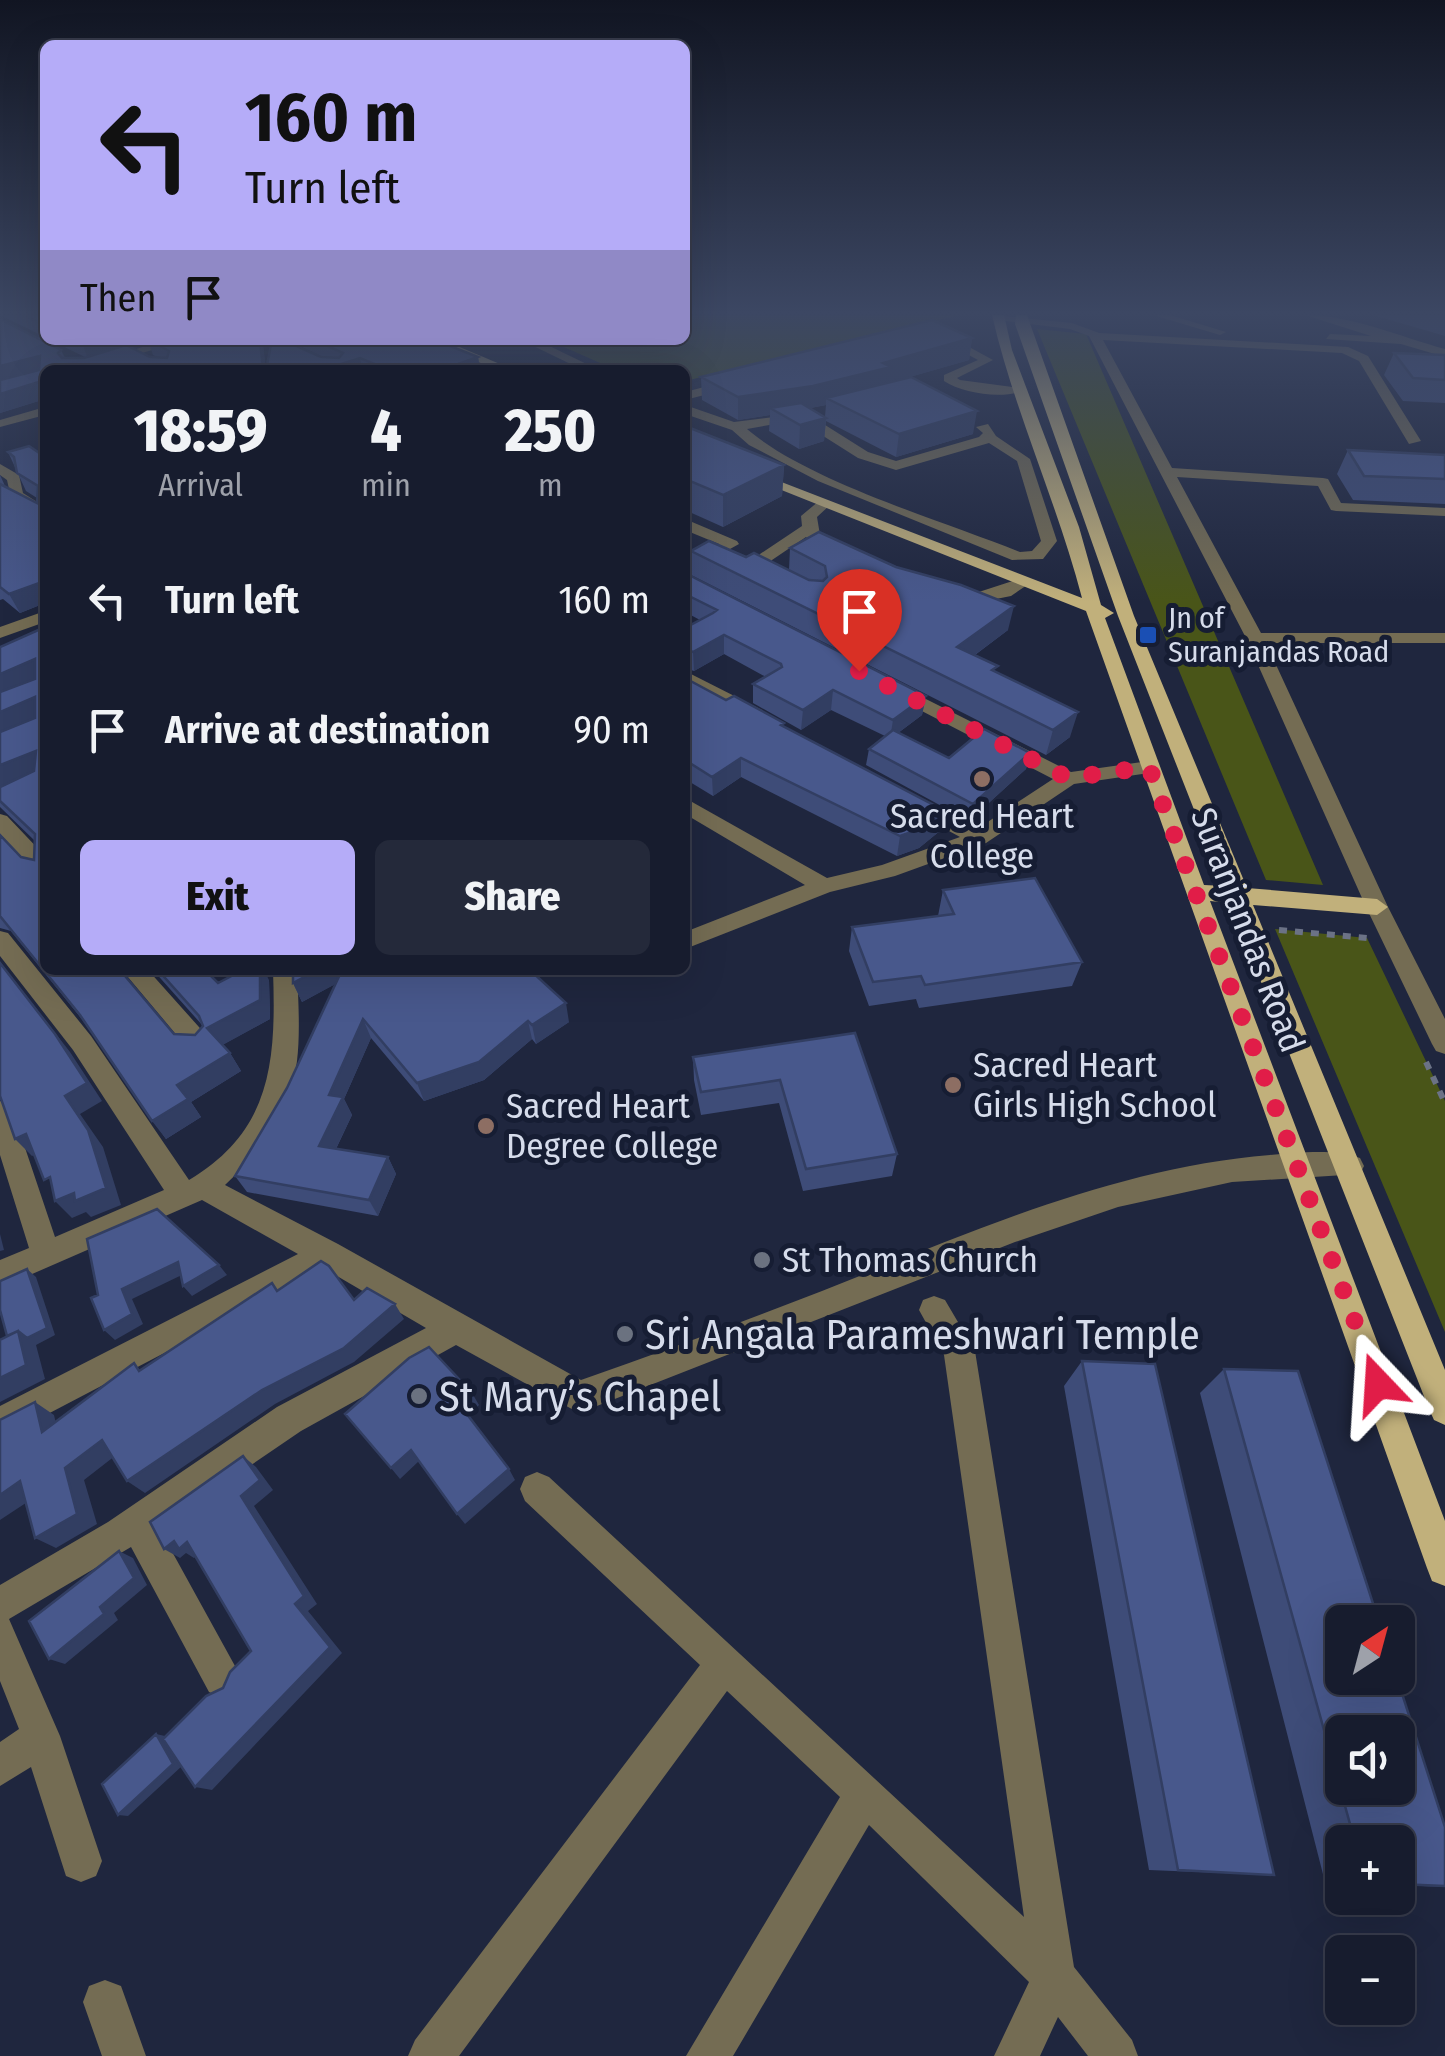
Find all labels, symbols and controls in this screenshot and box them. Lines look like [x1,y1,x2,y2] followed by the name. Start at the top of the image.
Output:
[245,76,417,160] text: 160 m
[80,80,210,210] icon: left
[245,161,400,215] text: Turn left
[176,270,231,325] icon: arrive
[80,275,156,321] text: Then
[134,395,267,467] text: 18:59
[370,395,402,467] text: 4
[505,395,596,467] text: 250
[158,466,243,504] text: Arrival
[361,466,411,504] text: min
[538,466,563,504] text: m
[817,569,902,672] pin
[80,573,135,628] icon: left
[165,577,299,623] text: Turn left
[558,577,650,623] text: 160 m
[832,584,887,639] icon: arrive
[1168,600,1389,670] place label: Jn of Suranjandas Road
[1137,624,1159,646] marker: Jn of Suranjandas Road
[80,703,135,758] icon: arrive
[165,707,490,753] text: Arrive at destination
[574,707,650,753] text: 90 m
[971,768,993,790] marker: Sacred Heart College
[890,795,1075,877] place label: Sacred Heart College
[1182,802,1314,1058] street label: Suranjandas Road
[80,840,355,955] button: Exit
[375,840,650,955] button: Share
[973,1044,1217,1126] place label: Sacred Heart Girls High School
[942,1074,964,1096] marker: Sacred Heart Girls High School
[506,1085,718,1167] place label: Sacred Heart Degree College
[475,1115,497,1137] marker: Sacred Heart Degree College
[782,1239,1038,1281] place label: St Thomas Church
[751,1249,773,1271] marker: St Thomas Church
[645,1310,1200,1360] place label: Sri Angala Parameshwari Temple
[614,1323,636,1345] marker: Sri Angala Parameshwari Temple
[1326,1332,1430,1436] position arrow
[439,1372,721,1422] place label: St Mary’s Chapel
[408,1385,430,1407] marker: St Mary’s Chapel
[1325,1605,1415,1695] north arrow
[1325,1605,1415,2025] map controls
[1325,1715,1415,1805] button: sound
[1325,1825,1415,1915] button: +
[1325,1935,1415,2025] button: −

